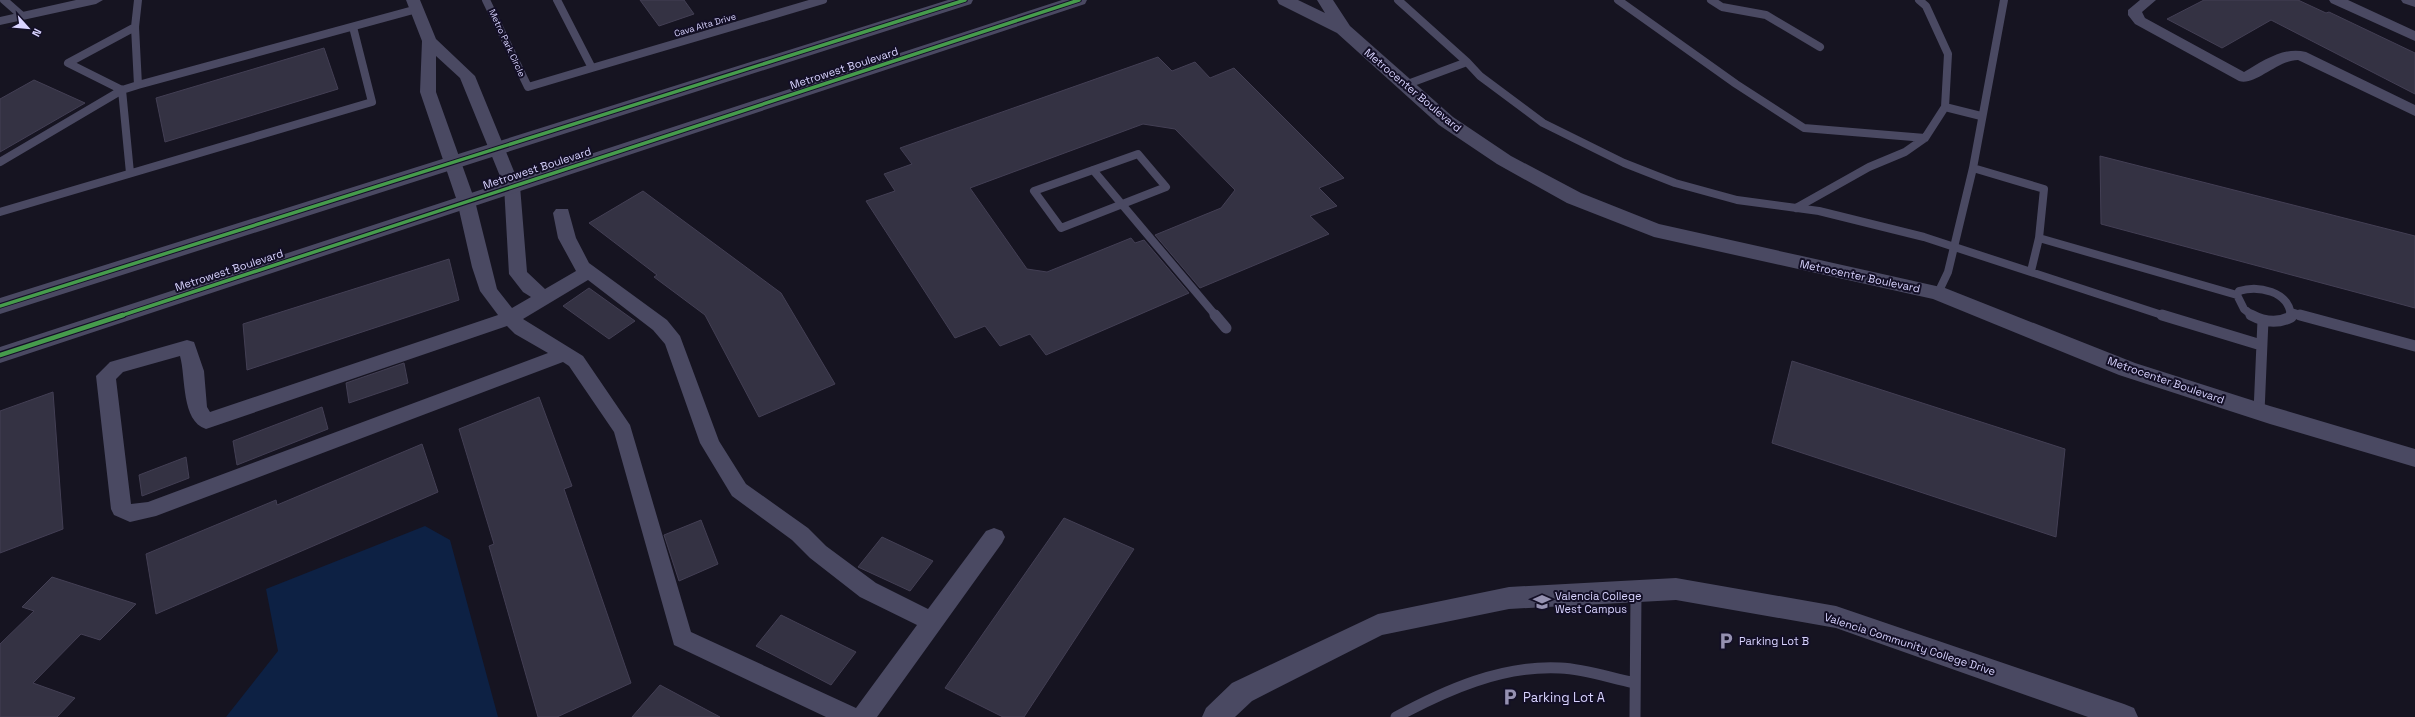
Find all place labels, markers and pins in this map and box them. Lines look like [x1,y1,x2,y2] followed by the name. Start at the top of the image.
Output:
[1555,589,1641,616] place label: Valencia College West Campus
[1532,592,1552,612] school or university icon: Valencia College West Campus
[1716,631,1736,651] parking icon: Parking Lot B
[1739,634,1809,648] place label: Parking Lot B
[1500,687,1520,707] parking icon: Parking Lot A
[1523,689,1605,706] place label: Parking Lot A

